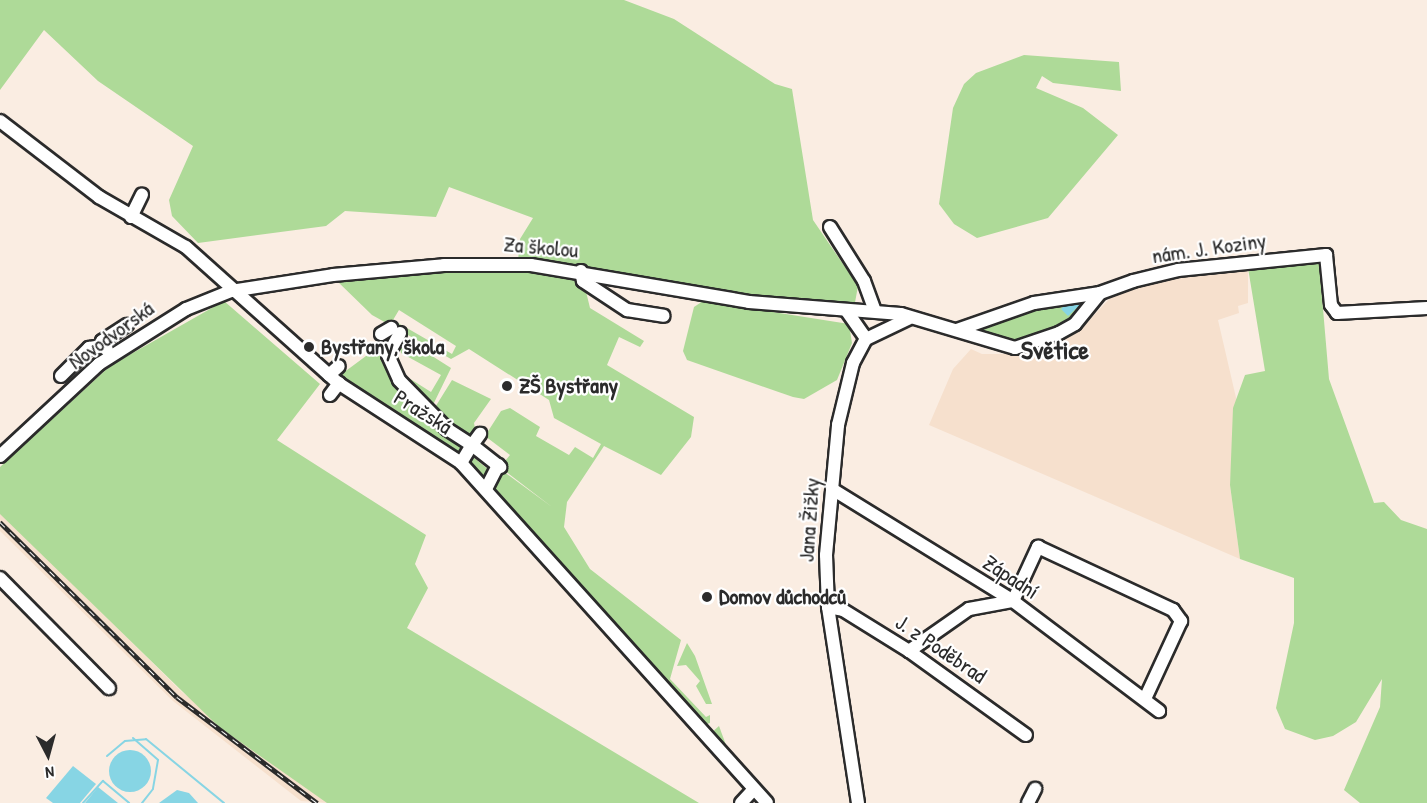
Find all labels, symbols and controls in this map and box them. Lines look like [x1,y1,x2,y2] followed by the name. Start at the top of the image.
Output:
[1150,227,1268,269] street label: nám. J. Koziny
[503,231,579,263] street label: Za školou
[63,295,159,375] street label: Novodvorská
[321,334,444,360] place label: Bystřany, škola
[1021,334,1089,366] district label: Světice
[302,340,316,354] marker: Bystřany, škola
[519,373,618,399] place label: ZŠ Bystřany
[500,379,514,393] marker: ZŠ Bystřany
[389,384,457,440] street label: Pražská
[793,477,825,563] street label: Jana Žižky
[978,549,1044,605] street label: Západní
[719,584,846,610] place label: Domov důchodců
[700,590,714,604] marker: Domov důchodců
[891,609,991,689] street label: J. z Poděbrad
[18,725,78,785] north arrow
[45,762,55,784] text: N

